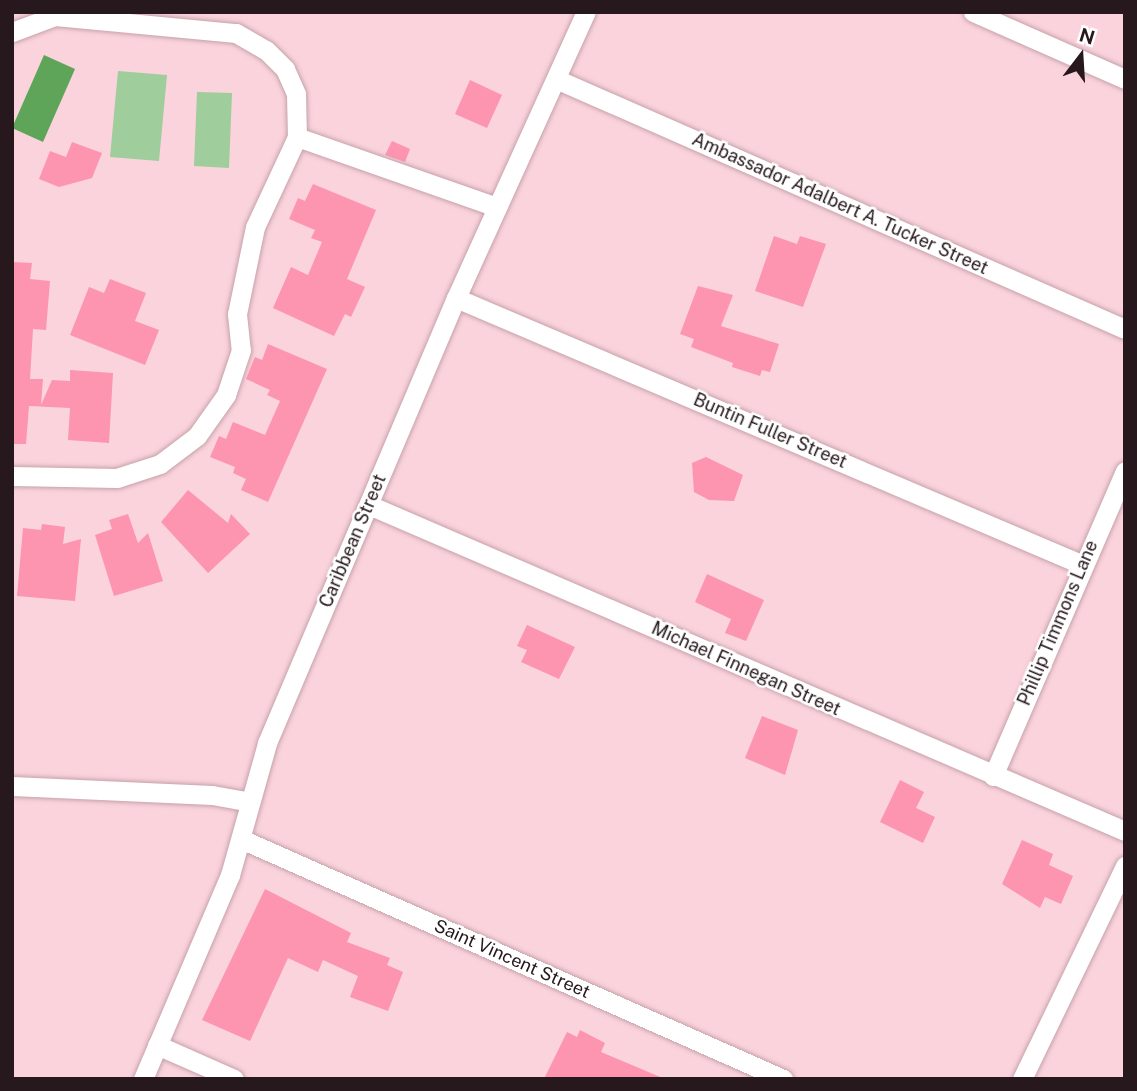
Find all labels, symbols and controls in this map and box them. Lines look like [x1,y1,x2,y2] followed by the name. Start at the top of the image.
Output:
[1046,21,1116,91] north arrow
[1077,23,1097,49] text: N
[689,129,991,279] street label: Ambassador Adalbert A. Tucker Street
[690,389,850,473] street label: Buntin Fuller Street
[315,471,391,611] street label: Caribbean Street
[1013,537,1103,709] street label: Phillip Timmons Lane
[648,617,844,721] street label: Michael Finnegan Street
[430,915,594,1003] street label: Saint Vincent Street

